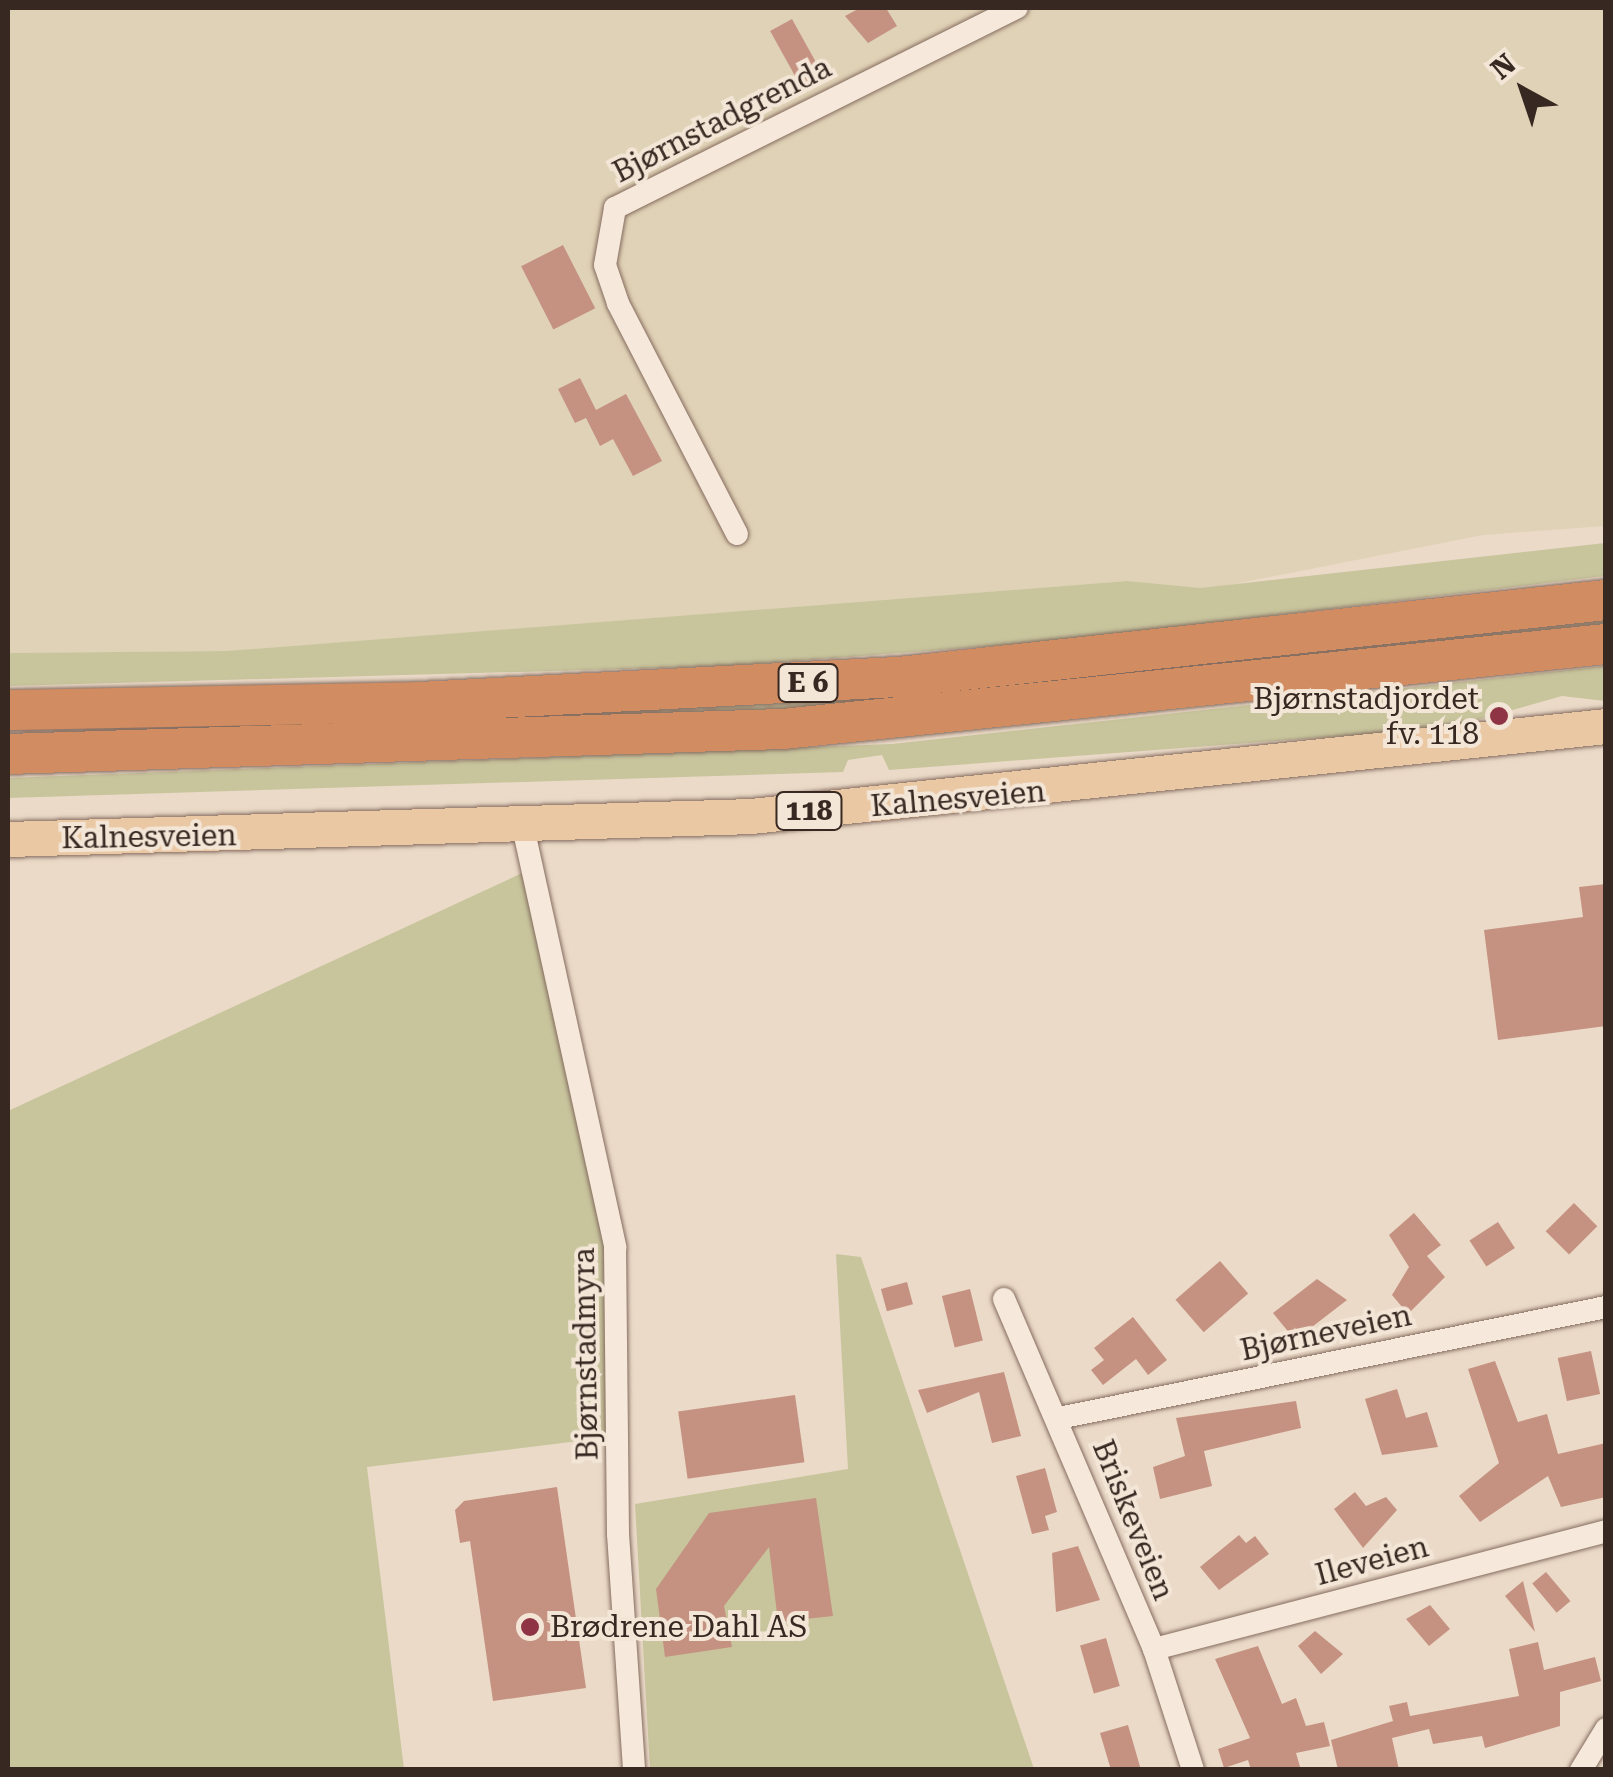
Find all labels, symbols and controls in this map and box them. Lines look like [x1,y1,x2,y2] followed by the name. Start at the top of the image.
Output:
[1473,40,1573,140] north arrow
[1485,47,1522,86] text: N
[607,49,837,191] street label: Bjørnstadgrenda
[776,660,840,706] road number: E 6
[1253,681,1479,752] place label: Bjørnstadjordet fv. 118
[1488,705,1510,727] marker: Bjørnstadjordet fv. 118
[869,773,1047,825] street label: Kalnesveien
[774,788,844,834] road number: 118
[61,817,237,857] street label: Kalnesveien
[566,1247,606,1461] street label: Bjørnstadmyra
[1237,1297,1415,1369] street label: Bjørneveien
[1085,1435,1181,1605] street label: Briskeveien
[1312,1529,1432,1593] street label: Ileveien
[550,1609,807,1645] place label: Brødrene Dahl AS
[519,1616,541,1638] marker: Brødrene Dahl AS

